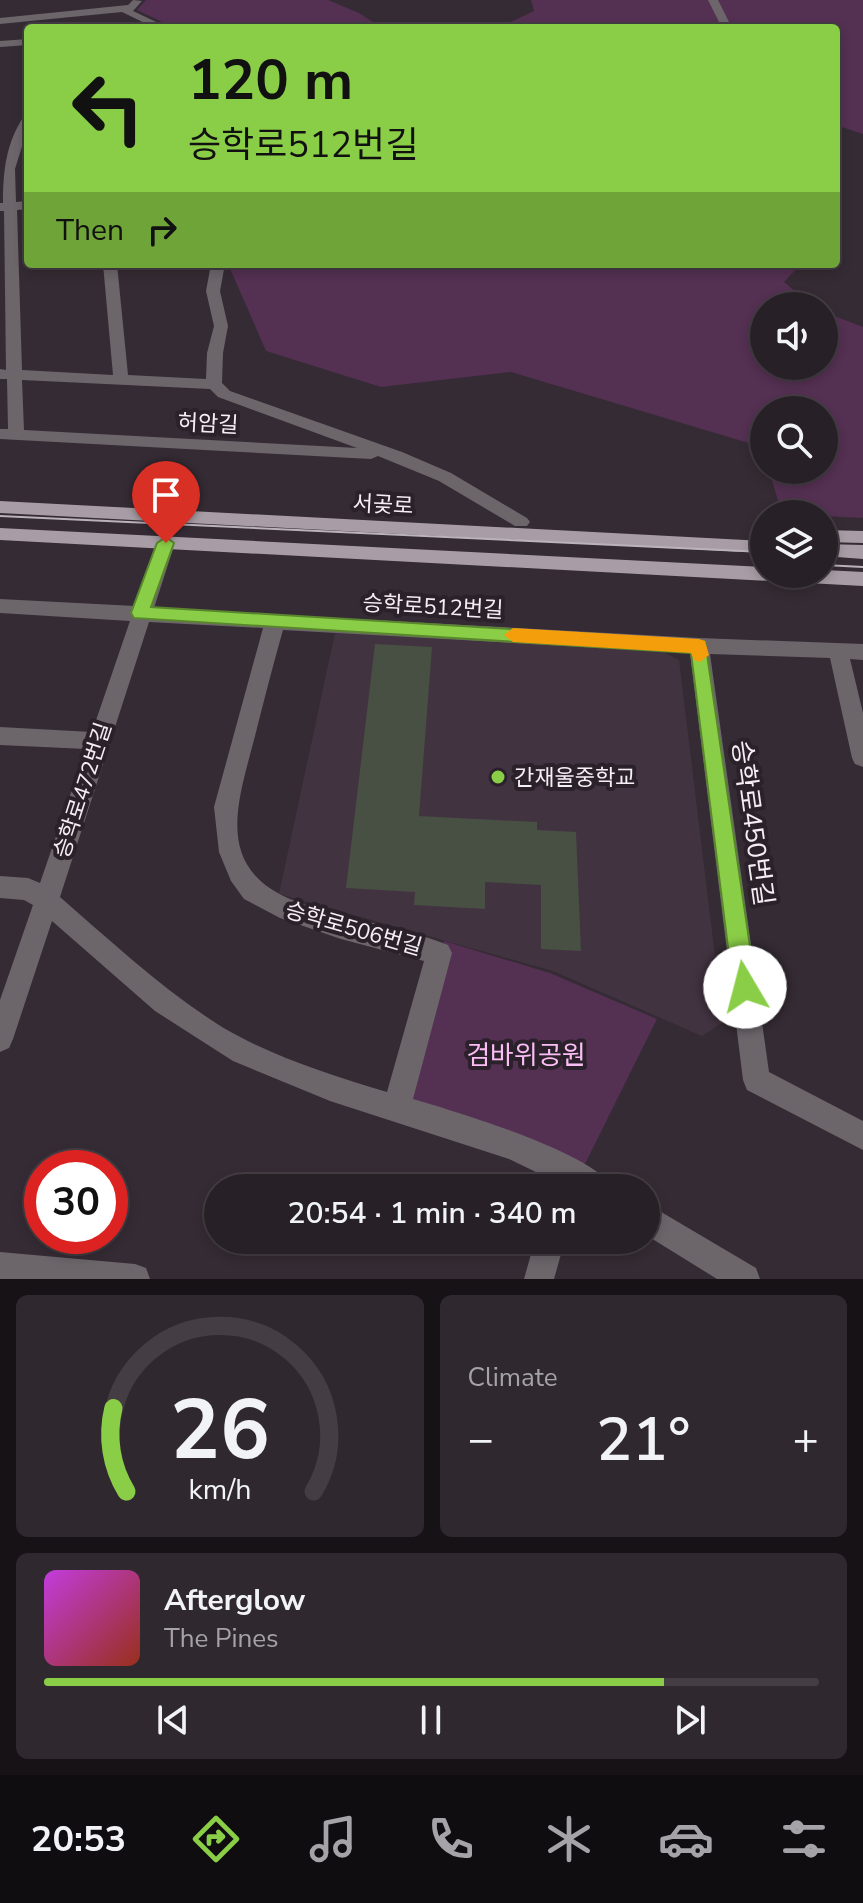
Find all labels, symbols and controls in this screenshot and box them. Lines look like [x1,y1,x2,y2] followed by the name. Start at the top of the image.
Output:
[188,42,353,119] text: 120 m
[56,56,160,160] icon: left
[188,121,418,170] text: 승학로512번길
[140,208,184,252] icon: right
[56,210,124,251] text: Then
[750,292,838,588] map controls
[750,292,838,380] button: sound
[750,396,838,484] button: search
[177,407,239,441] street label: 허암길
[132,461,200,543] pin
[144,473,188,517] icon: arrive
[352,488,414,522] street label: 서곶로
[750,500,838,588] button: layers
[362,588,504,626] street label: 승학로512번길
[47,719,119,862] street label: 승학로472번길
[724,738,781,908] street label: 승학로450번길
[514,763,635,793] place label: 간재울중학교
[489,768,507,786] marker: 간재울중학교
[282,895,426,963] street label: 승학로506번길
[703,945,787,1029] position arrow
[466,1038,586,1073] park label: 검바위공원
[24,1150,128,1254] speed limit sign: 30
[287,1193,577,1234] text: 20:54 · 1 min · 340 m
[468,1360,558,1395] text: Climate
[170,1374,270,1487] text: 26
[596,1399,691,1481] text: 21°
[468,1410,494,1470] text: −
[793,1410,819,1470] text: +
[188,1470,251,1509] text: km/h
[164,1580,305,1621] text: Afterglow
[164,1621,279,1656] text: The Pines
[151,1698,195,1742] icon: previous
[409,1698,453,1742] icon: pause
[668,1698,712,1742] icon: next
[188,1811,244,1867] icon: directions
[305,1811,361,1867] icon: music
[423,1811,479,1867] icon: phone
[541,1811,597,1867] icon: climate
[658,1811,714,1867] icon: car
[776,1811,832,1867] icon: filters
[31,1815,126,1864] text: 20:53

